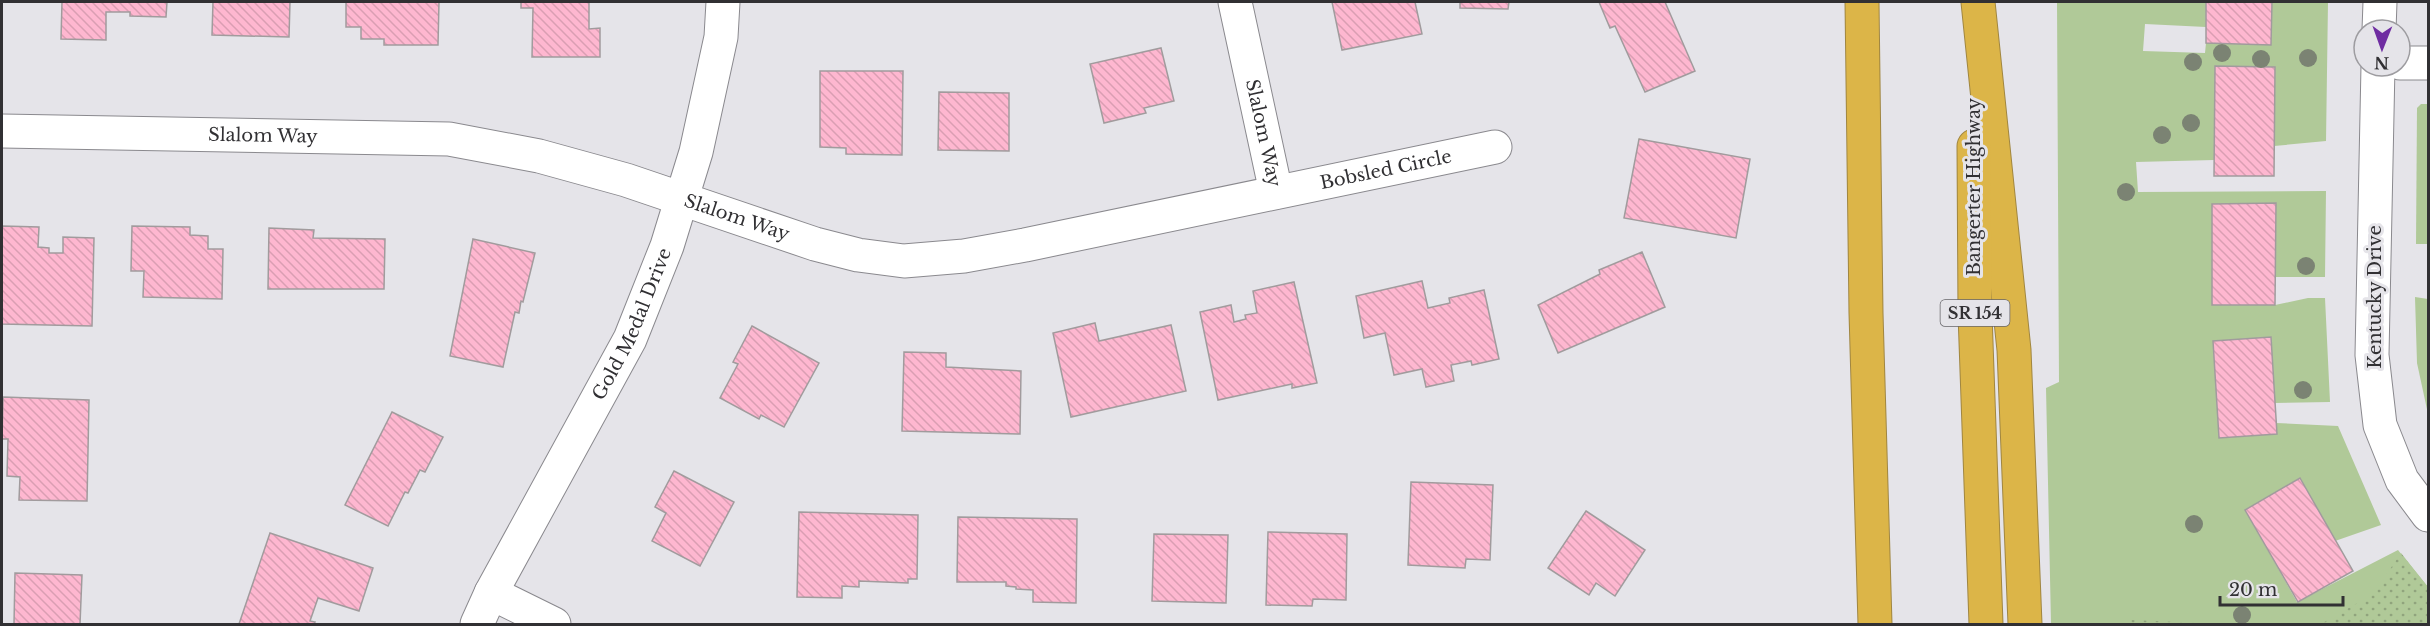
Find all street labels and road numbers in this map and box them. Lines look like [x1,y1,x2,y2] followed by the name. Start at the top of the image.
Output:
[1241,77,1286,189] street label: Slalom Way
[1963,97,1985,276] street label: Bangerter Highway
[208,124,318,148] street label: Slalom Way
[1318,145,1454,194] street label: Bobsled Circle
[681,190,793,246] street label: Slalom Way
[2364,225,2386,369] street label: Kentucky Drive
[588,245,676,404] street label: Gold Medal Drive
[1940,300,2010,326] road number: SR 154

